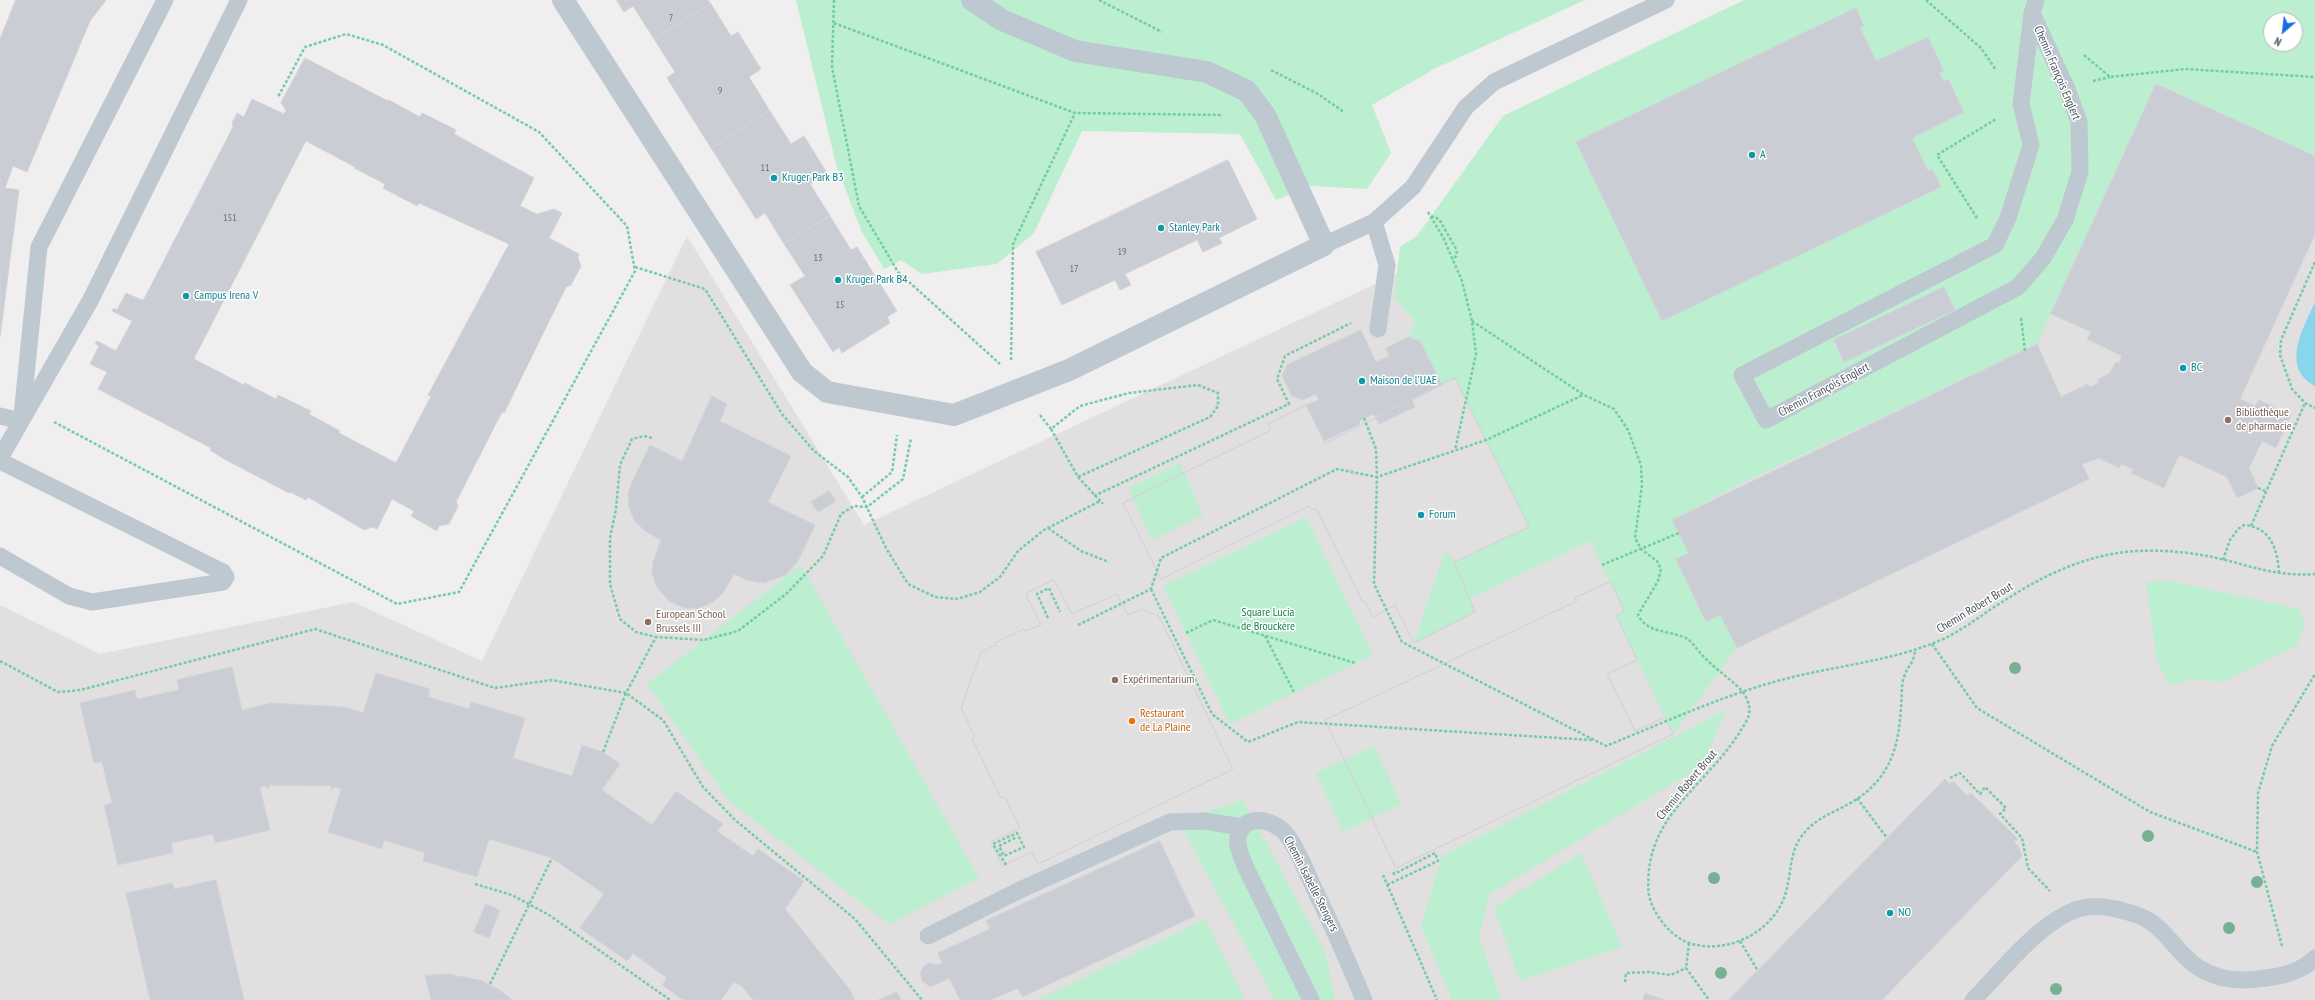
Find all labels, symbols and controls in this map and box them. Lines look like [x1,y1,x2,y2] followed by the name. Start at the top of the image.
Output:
[669,12,673,24] house number: 7
[2263,12,2303,52] north arrow
[2031,24,2083,122] street label: Chemin François Englert
[2272,34,2284,49] text: N
[718,85,722,97] house number: 9
[1760,148,1766,162] place label: A
[1747,150,1757,160] marker: A
[761,162,769,174] house number: 11
[782,171,844,185] place label: Kruger Park B3
[769,173,779,183] marker: Kruger Park B3
[223,212,237,224] house number: 151
[1169,221,1220,235] place label: Stanley Park
[1156,223,1166,233] marker: Stanley Park
[1118,246,1126,258] house number: 19
[814,252,822,264] house number: 13
[1070,263,1078,275] house number: 17
[846,273,908,287] place label: Kruger Park B4
[833,275,843,285] marker: Kruger Park B4
[194,289,258,303] place label: Campus Irena V
[181,291,191,301] marker: Campus Irena V
[836,299,844,311] house number: 15
[1776,360,1872,420] street label: Chemin François Englert
[2191,361,2202,375] place label: BC
[2178,363,2188,373] marker: BC
[1370,374,1437,388] place label: Maison de l'UAE
[1357,376,1367,386] marker: Maison de l'UAE
[2236,406,2292,434] place label: Bibliothèque de pharmacie
[2223,415,2233,425] marker: Bibliothèque de pharmacie
[1429,508,1455,522] place label: Forum
[1416,510,1426,520] marker: Forum
[1934,580,2016,636] street label: Chemin Robert Brout
[1241,606,1295,634] park label: Square Lucia de Brouckère
[656,608,725,636] place label: European School Brussels III
[643,617,653,627] marker: European School Brussels III
[1123,673,1194,687] place label: Expérimentarium
[1110,675,1120,685] marker: Expérimentarium
[1140,707,1191,735] place label: Restaurant de La Plaine
[1127,716,1137,726] marker: Restaurant de La Plaine
[1654,747,1720,823] street label: Chemin Robert Brout
[1281,834,1341,934] street label: Chemin Isabelle Stengers
[1898,906,1911,920] place label: NO
[1885,908,1895,918] marker: NO

